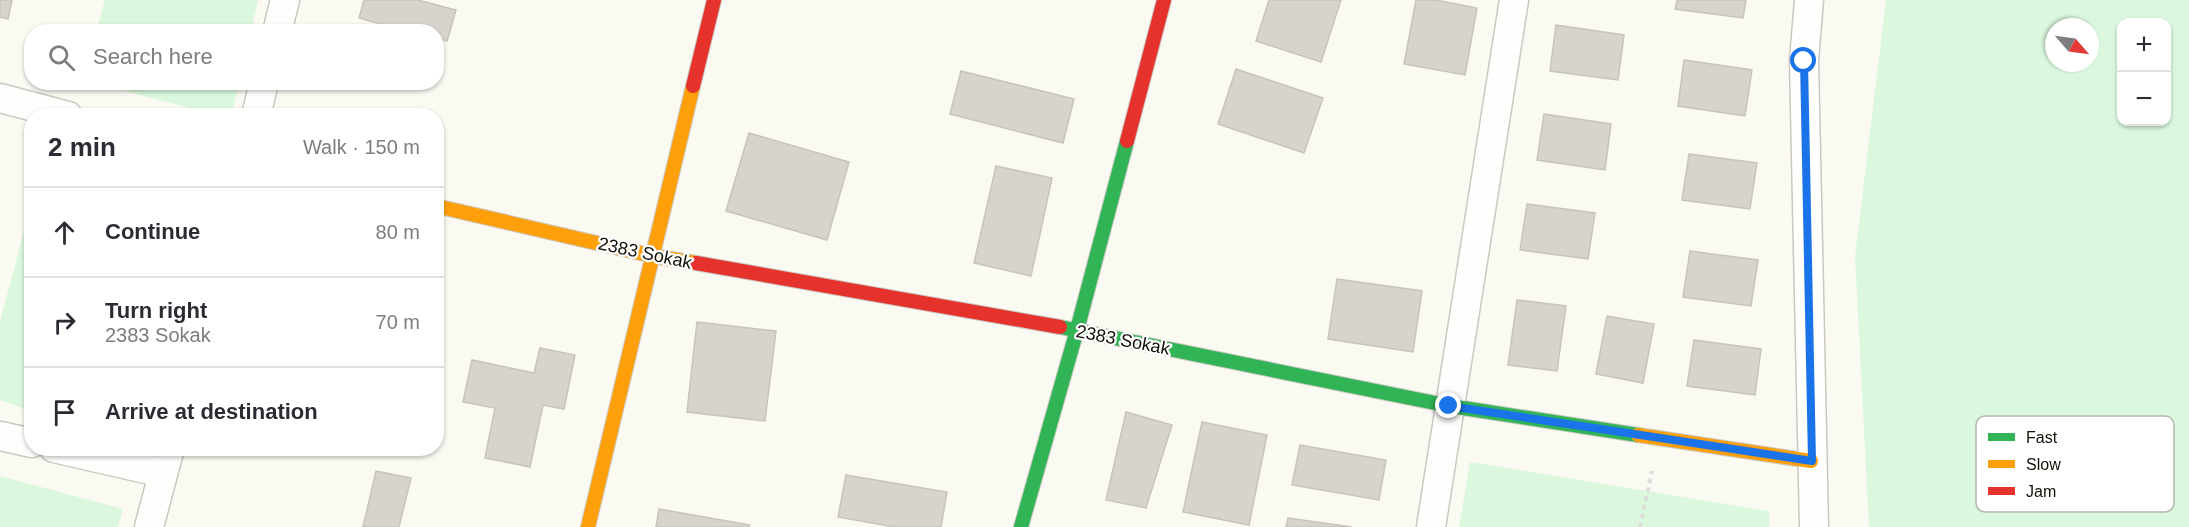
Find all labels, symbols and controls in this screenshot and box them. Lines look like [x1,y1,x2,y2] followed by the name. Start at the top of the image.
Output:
[2045,18,2099,72] north arrow
[2117,18,2171,126] map controls
[2117,18,2171,72] button: +
[24,24,444,90] search box
[45,41,78,74] icon: search
[93,44,213,69] text: Search here
[1790,47,1816,73] route start
[2117,72,2171,126] button: −
[48,132,116,162] text: 2 min
[303,136,420,158] text: Walk · 150 m
[48,216,81,249] icon: ahead
[105,219,200,244] text: Continue
[376,221,420,243] text: 80 m
[596,233,695,273] street label: 2383 Sokak
[105,298,207,323] text: Turn right
[48,306,81,339] icon: right
[376,311,420,333] text: 70 m
[1074,321,1173,359] street label: 2383 Sokak
[105,324,211,346] text: 2383 Sokak
[1435,392,1461,418] route end
[48,396,81,429] icon: arrive
[105,399,318,424] text: Arrive at destination
[1976,416,2174,512] legend
[2026,429,2058,446] text: Fast
[2026,456,2061,473] text: Slow
[2026,483,2056,500] text: Jam

